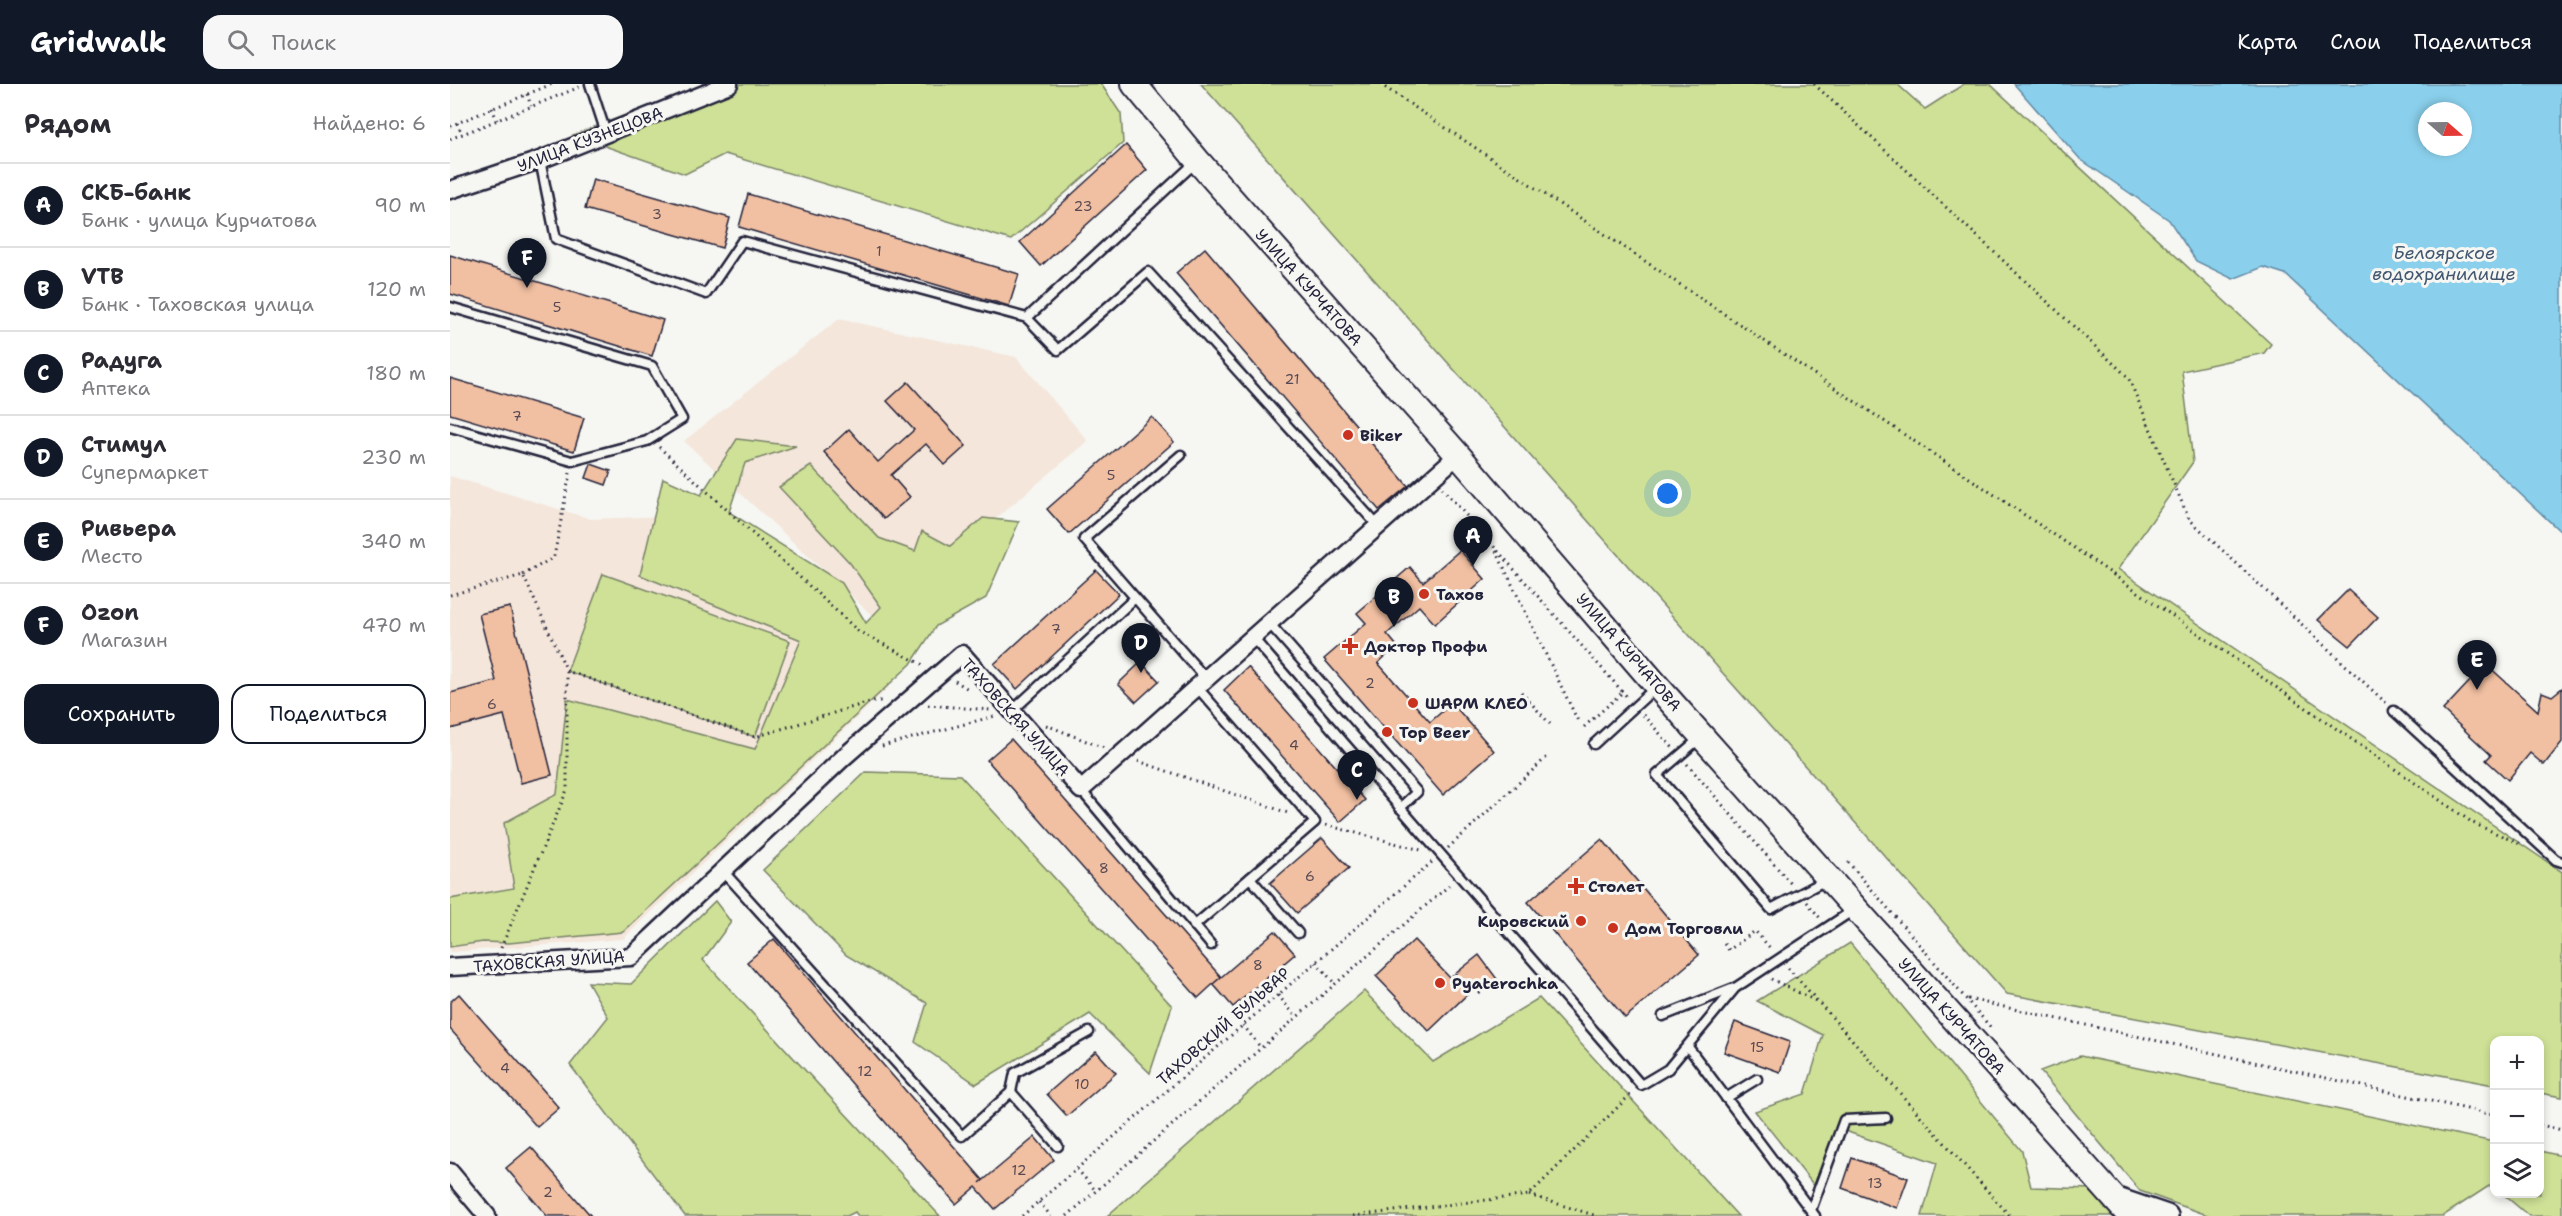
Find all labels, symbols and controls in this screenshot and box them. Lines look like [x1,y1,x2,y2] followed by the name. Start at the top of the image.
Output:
[203,15,623,69] search box
[30,23,167,61] text: Gridwalk
[224,26,257,59] icon: search
[272,28,336,57] text: Поиск
[2237,28,2297,56] text: Карта
[2330,28,2381,56] text: Слои
[2414,28,2532,56] text: Поделиться
[514,102,666,177] street label: УЛИЦА КУЗНЕЦОВА
[2418,102,2472,156] north arrow
[24,106,111,141] text: Рядом
[313,110,426,136] text: Найдено: 6
[81,178,191,207] text: СКБ-банк
[36,192,51,218] text: A
[374,192,426,218] text: 90 m
[1074,197,1092,215] house number: 23
[652,205,662,223] house number: 3
[81,207,317,233] text: Банк · улица Курчатова
[1251,224,1367,350] street label: УЛИЦА КУРЧАТОВА
[508,238,547,288] pin: F
[2372,241,2516,286] water label: Белоярское водохранилище
[876,242,882,260] house number: 1
[81,262,124,291] text: VTB
[37,276,50,302] text: B
[367,276,426,302] text: 120 m
[81,291,314,317] text: Банк · Таховская улица
[553,298,561,316] house number: 5
[81,346,162,375] text: Радуга
[37,360,50,386] text: C
[366,360,426,386] text: 180 m
[1285,370,1299,388] house number: 21
[81,375,150,401] text: Аптека
[512,407,522,425] house number: 7
[1360,425,1403,446] place label: Biker
[1341,428,1355,442] marker: Biker
[81,430,166,459] text: Стимул
[36,444,51,470] text: D
[361,444,426,470] text: 230 m
[81,459,208,485] text: Супермаркет
[1107,466,1115,484] house number: 5
[1653,479,1682,508] your location
[81,514,176,543] text: Ривьера
[1454,516,1492,566] pin: A
[37,528,50,554] text: E
[361,528,426,554] text: 340 m
[81,543,143,569] text: Место
[1374,578,1414,627] pin: B
[1436,584,1484,605] place label: Тахов
[1417,587,1431,601] marker: Тахов
[1571,589,1686,716] street label: УЛИЦА КУРЧАТОВА
[81,598,139,627] text: Ozon
[38,612,49,638] text: F
[362,612,426,638] text: 470 m
[1051,620,1061,638] house number: 7
[1122,624,1160,673] pin: D
[81,627,168,653] text: Магазин
[1364,636,1487,657] place label: Доктор Профи
[1341,637,1359,655] marker: Доктор Профи
[2458,640,2496,690] pin: E
[957,654,1074,781] street label: ТАХОВСКАЯ УЛИЦА
[1365,674,1375,692] house number: 2
[24,684,219,744] button: Сохранить
[231,684,426,744] button: Поделиться
[1425,693,1528,714] place label: ШАРМ КЛЕО
[487,695,497,713] house number: 6
[1406,696,1420,710] marker: ШАРМ КЛЕО
[1399,722,1471,743] place label: Top Beer
[1380,725,1394,739] marker: Top Beer
[1289,736,1299,754] house number: 4
[1338,750,1376,800] pin: C
[1099,859,1109,877] house number: 8
[1305,867,1315,885] house number: 6
[1588,876,1645,897] place label: Столет
[1569,879,1583,893] marker: Столет
[1477,911,1569,932] place label: Кировский
[1574,914,1588,928] marker: Кировский
[1625,918,1743,939] place label: Дом Торговли
[1606,921,1620,935] marker: Дом Торговли
[473,946,625,977] street label: ТАХОВСКАЯ УЛИЦА
[1894,953,2010,1079] street label: УЛИЦА КУРЧАТОВА
[1253,956,1263,974] house number: 8
[1152,963,1294,1090] street label: ТАХОВСКИЙ БУЛЬВАР
[1452,973,1558,994] place label: Pyaterochka
[1433,976,1447,990] marker: Pyaterochka
[2490,1036,2544,1198] map controls
[2490,1036,2544,1090] button: +
[1750,1038,1764,1056] house number: 15
[500,1059,510,1077] house number: 4
[858,1062,872,1080] house number: 12
[1074,1075,1090,1093] house number: 10
[2490,1090,2544,1144] button: −
[2490,1144,2544,1198] button: layers
[1012,1161,1026,1179] house number: 12
[1868,1174,1882,1192] house number: 13
[543,1183,553,1201] house number: 2

